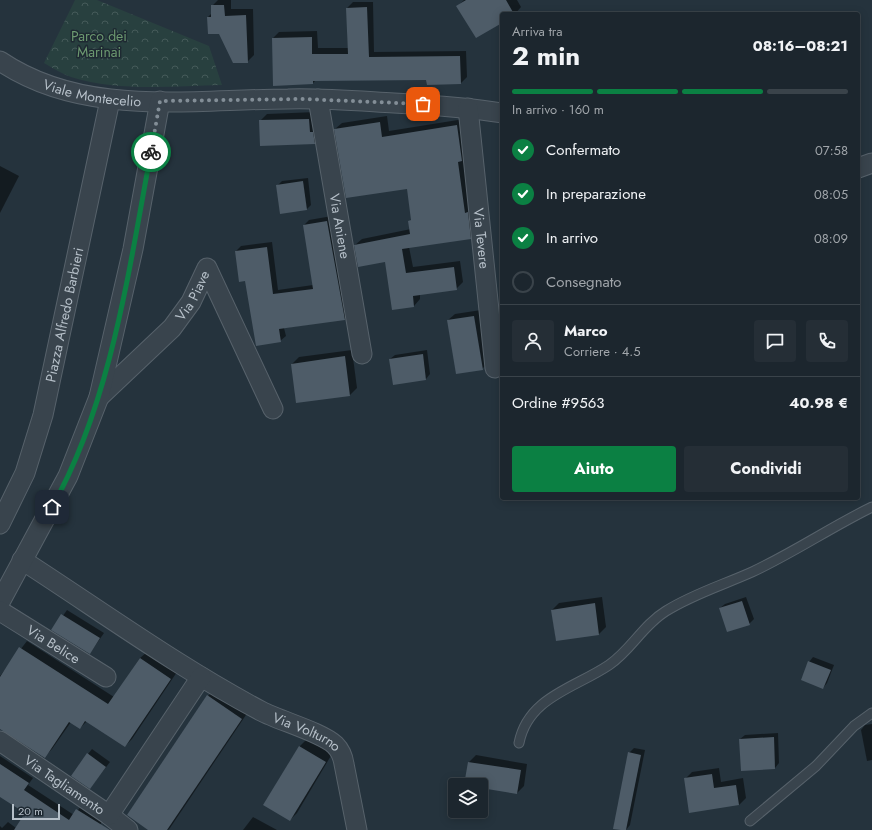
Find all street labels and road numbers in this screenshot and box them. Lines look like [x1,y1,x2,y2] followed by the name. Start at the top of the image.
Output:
[40,74,142,111] street label: Viale Montecelio
[324,192,355,260] street label: Via Aniene
[468,207,495,270] street label: Via Tevere
[40,246,88,384] street label: Piazza Alfredo Barbieri
[170,267,214,325] street label: Via Piave
[23,620,84,669] street label: Via Belice
[270,707,346,756] street label: Via Volturno
[20,750,109,820] street label: Via Tagliamento

